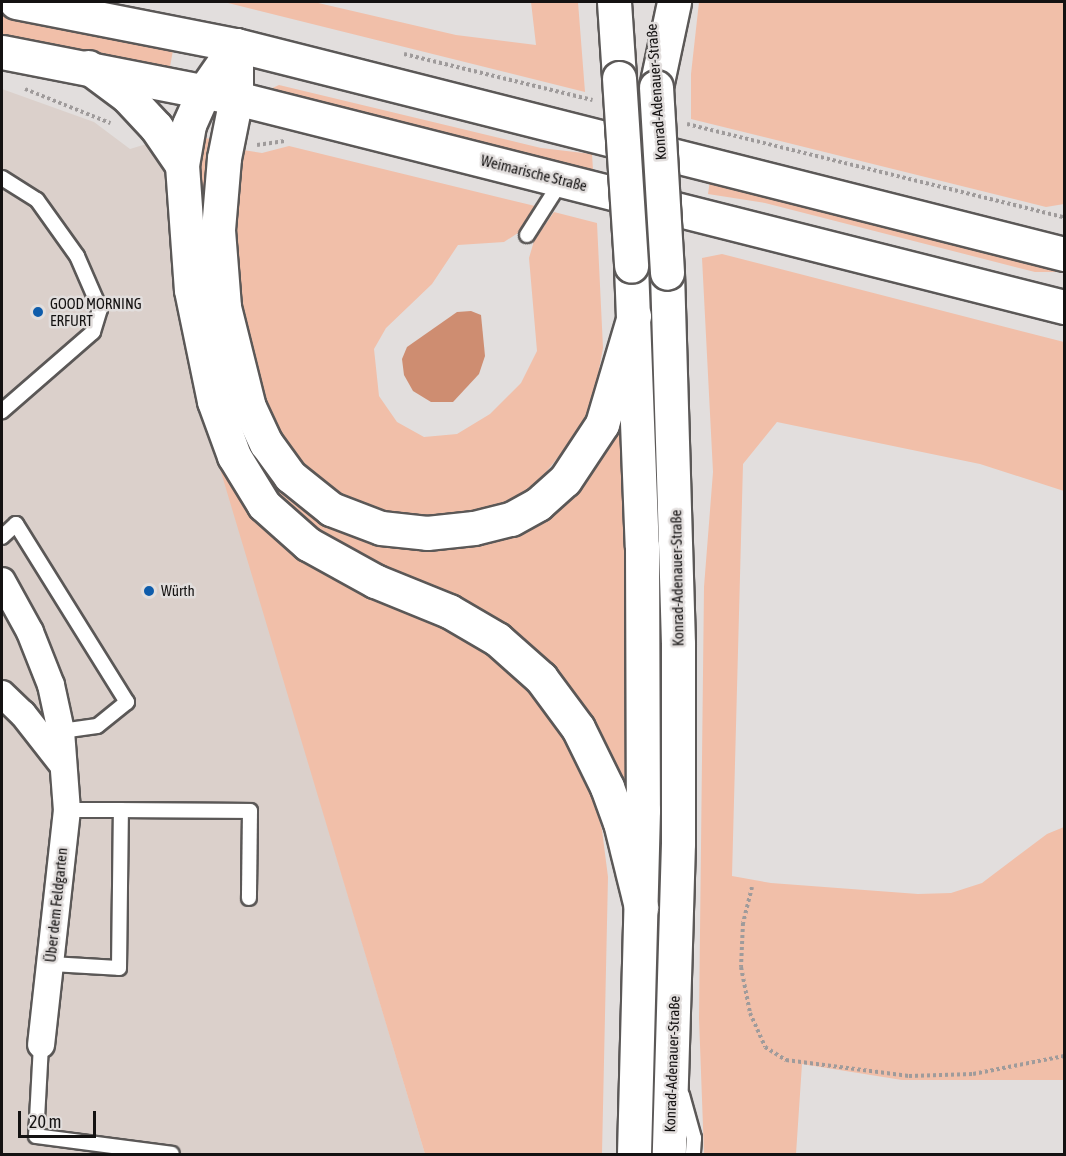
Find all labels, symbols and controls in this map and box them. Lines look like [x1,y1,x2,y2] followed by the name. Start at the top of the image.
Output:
[642,23,670,161] street label: Konrad-Adenauer-Straße
[479,151,589,195] street label: Weimarische Straße
[50,294,142,329] place label: GOOD MORNING ERFURT
[31,305,45,319] marker: GOOD MORNING ERFURT
[667,510,687,646] street label: Konrad-Adenauer-Straße
[161,582,195,600] place label: Würth
[142,584,156,598] marker: Würth
[41,847,71,963] street label: Über dem Feldgarten
[661,995,683,1133] street label: Konrad-Adenauer-Straße
[21,1099,99,1137] scale bar
[29,1111,61,1132] text: 20 m

